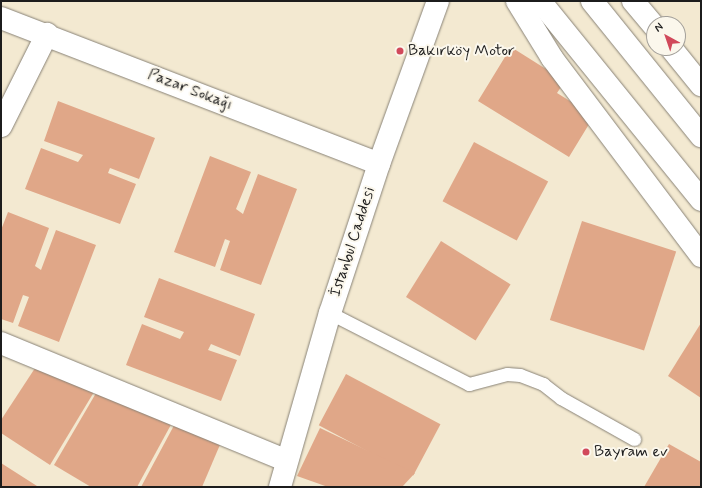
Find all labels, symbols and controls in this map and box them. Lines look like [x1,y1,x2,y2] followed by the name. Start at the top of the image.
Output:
[646,16,686,56] north arrow
[652,20,666,35] text: N
[408,41,513,61] place label: Bakırköy Motor
[395,46,405,56] marker: Bakırköy Motor
[145,65,235,115] street label: Pazar Sokağı
[327,186,379,298] street label: İstanbul Caddesi
[594,442,668,462] place label: Bayram ev
[581,447,591,457] marker: Bayram ev

